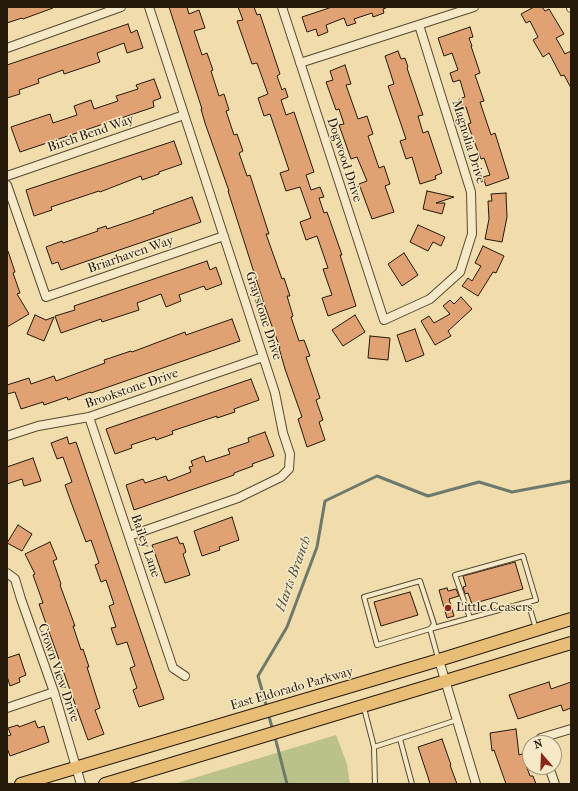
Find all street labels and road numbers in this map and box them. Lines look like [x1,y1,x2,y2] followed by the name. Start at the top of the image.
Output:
[448,98,488,186] street label: Magnolia Drive
[46,112,136,156] street label: Birch Bend Way
[323,116,365,204] street label: Dogwood Drive
[86,233,176,277] street label: Briarhaven Way
[241,270,285,362] street label: Graystone Drive
[83,366,181,412] street label: Brookstone Drive
[127,512,163,580] street label: Bailey Lane
[34,622,82,724] street label: Crown View Drive
[229,664,355,714] street label: East Eldorado Parkway

